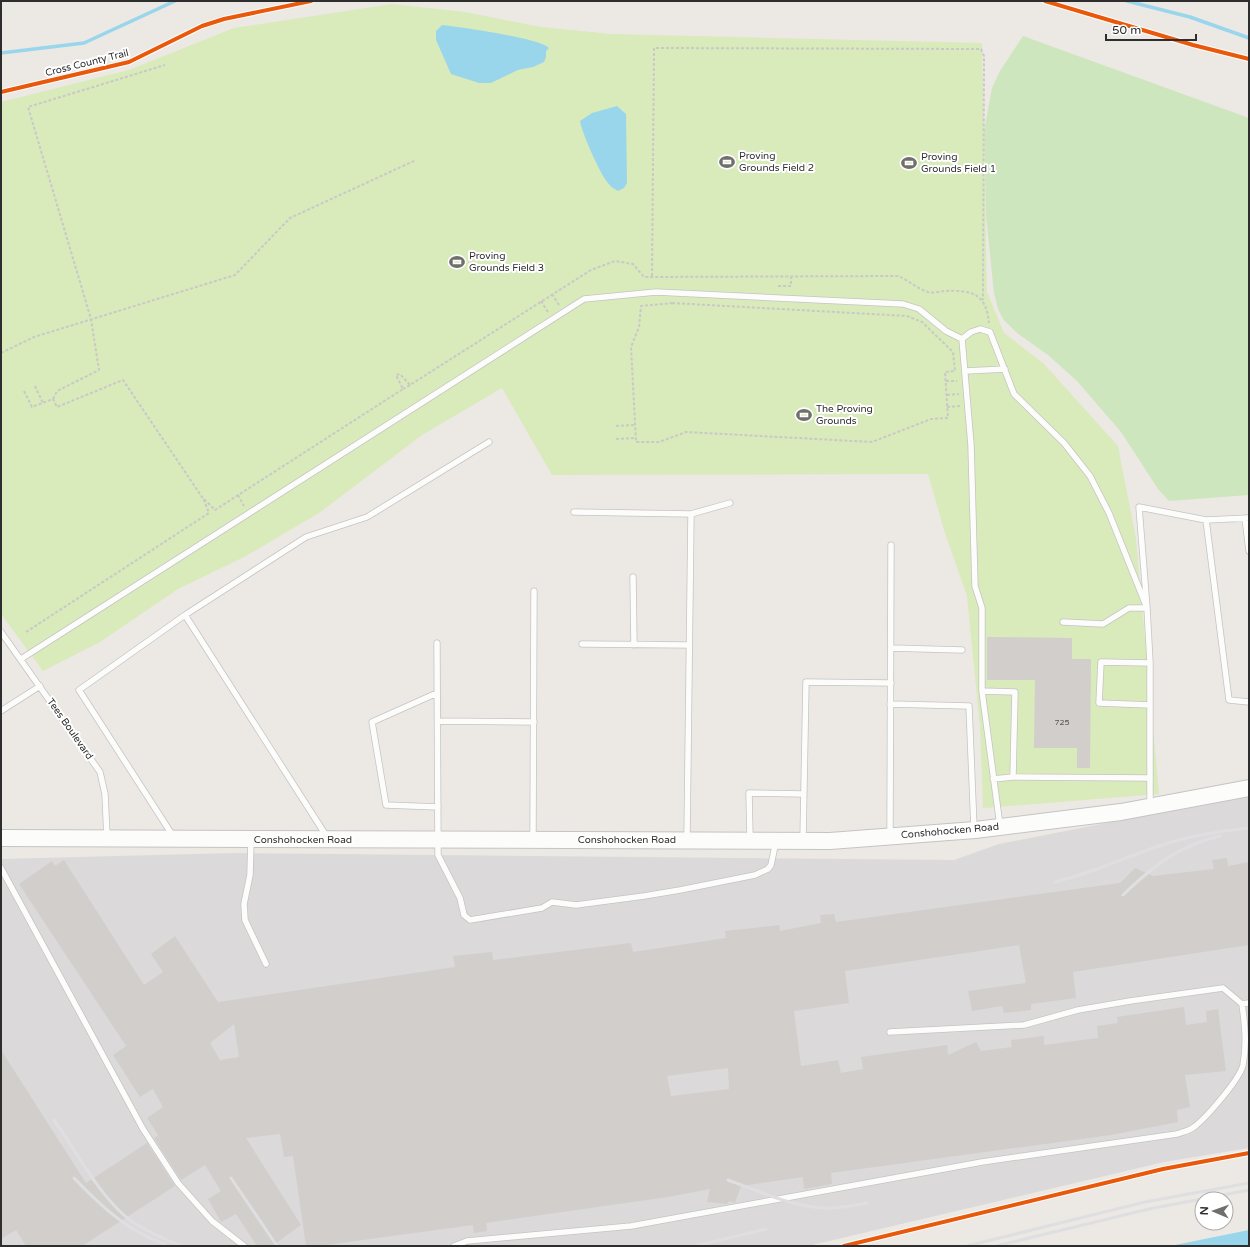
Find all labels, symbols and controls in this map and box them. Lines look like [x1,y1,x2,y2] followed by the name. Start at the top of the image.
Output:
[1106,16,1196,42] scale bar
[1112,23,1141,37] text: 50 m
[44,47,130,79] street label: Cross County Trail
[739,150,814,174] place label: Proving Grounds Field 2
[921,151,996,175] place label: Proving Grounds Field 1
[718,153,736,171] sports icon: Proving Grounds Field 2
[900,154,918,172] sports icon: Proving Grounds Field 1
[469,250,544,274] place label: Proving Grounds Field 3
[448,253,466,271] sports icon: Proving Grounds Field 3
[816,403,873,427] place label: The Proving Grounds
[795,406,813,424] sports icon: The Proving Grounds
[44,696,96,762] street label: Tees Boulevard
[1054,718,1070,727] house number: 725
[901,821,999,841] street label: Conshohocken Road
[254,834,352,846] street label: Conshohocken Road
[578,834,676,846] street label: Conshohocken Road
[1194,1191,1234,1231] north arrow
[1198,1206,1211,1215] text: N

